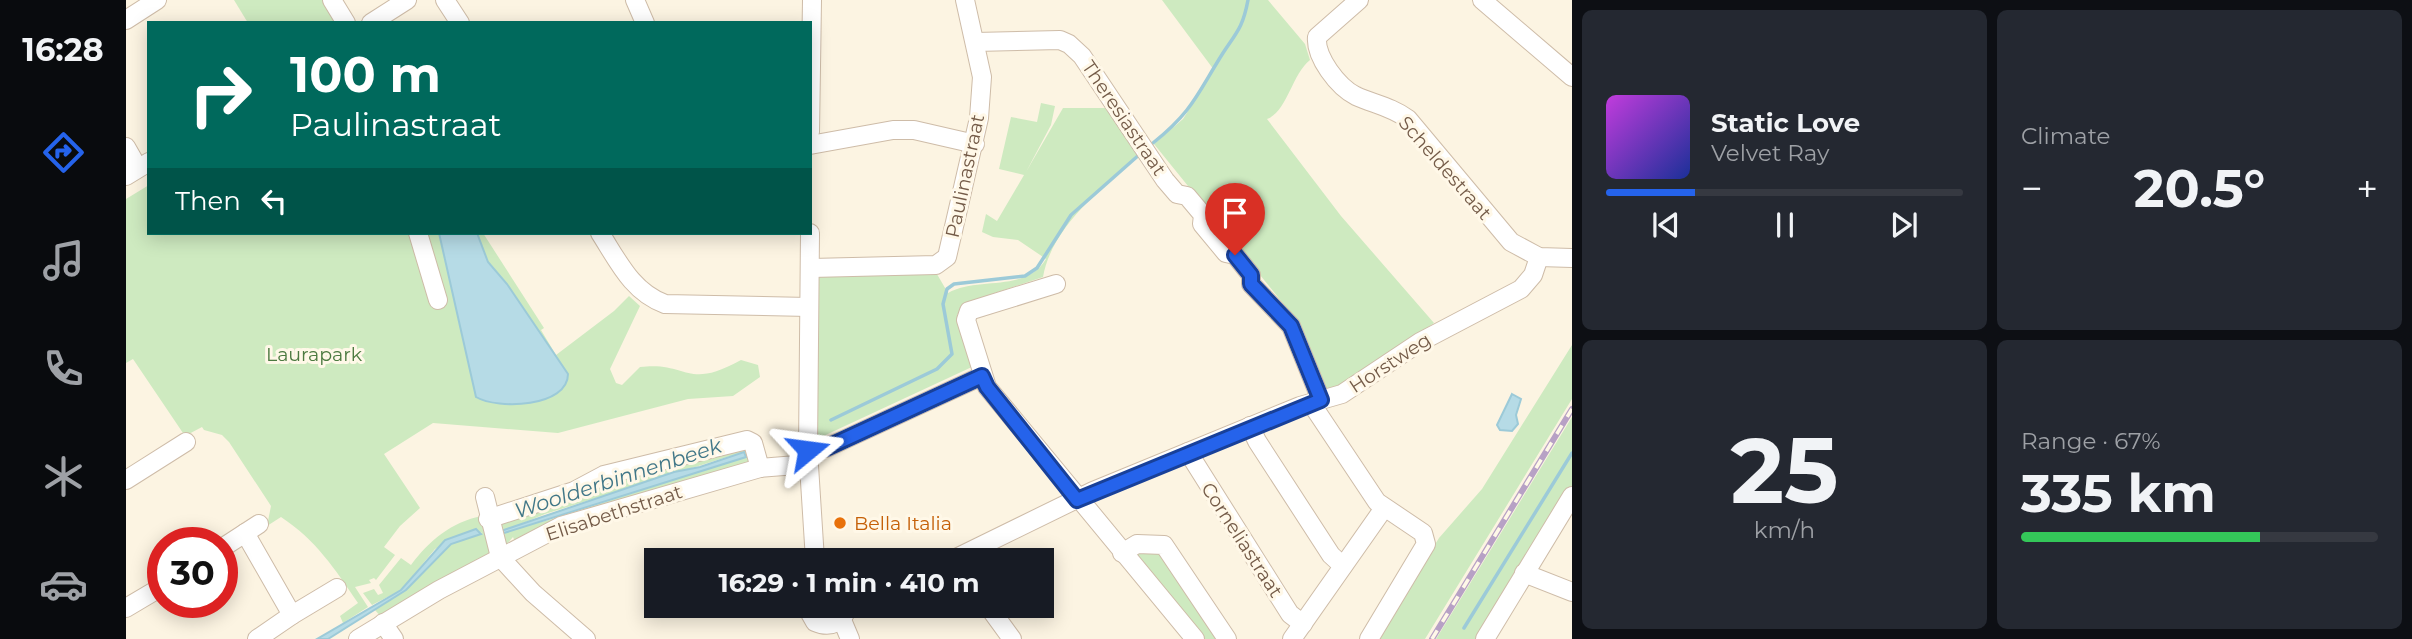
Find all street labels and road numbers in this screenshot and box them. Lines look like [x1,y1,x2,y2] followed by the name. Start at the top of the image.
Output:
[1077,56,1171,180] street label: Theresiastraat
[1394,111,1497,225] street label: Scheldestraat
[941,112,989,240] street label: Paulinastraat
[1345,328,1435,398] street label: Horstweg
[1196,478,1288,602] street label: Corneliastraat
[543,480,685,546] street label: Elisabethstraat

